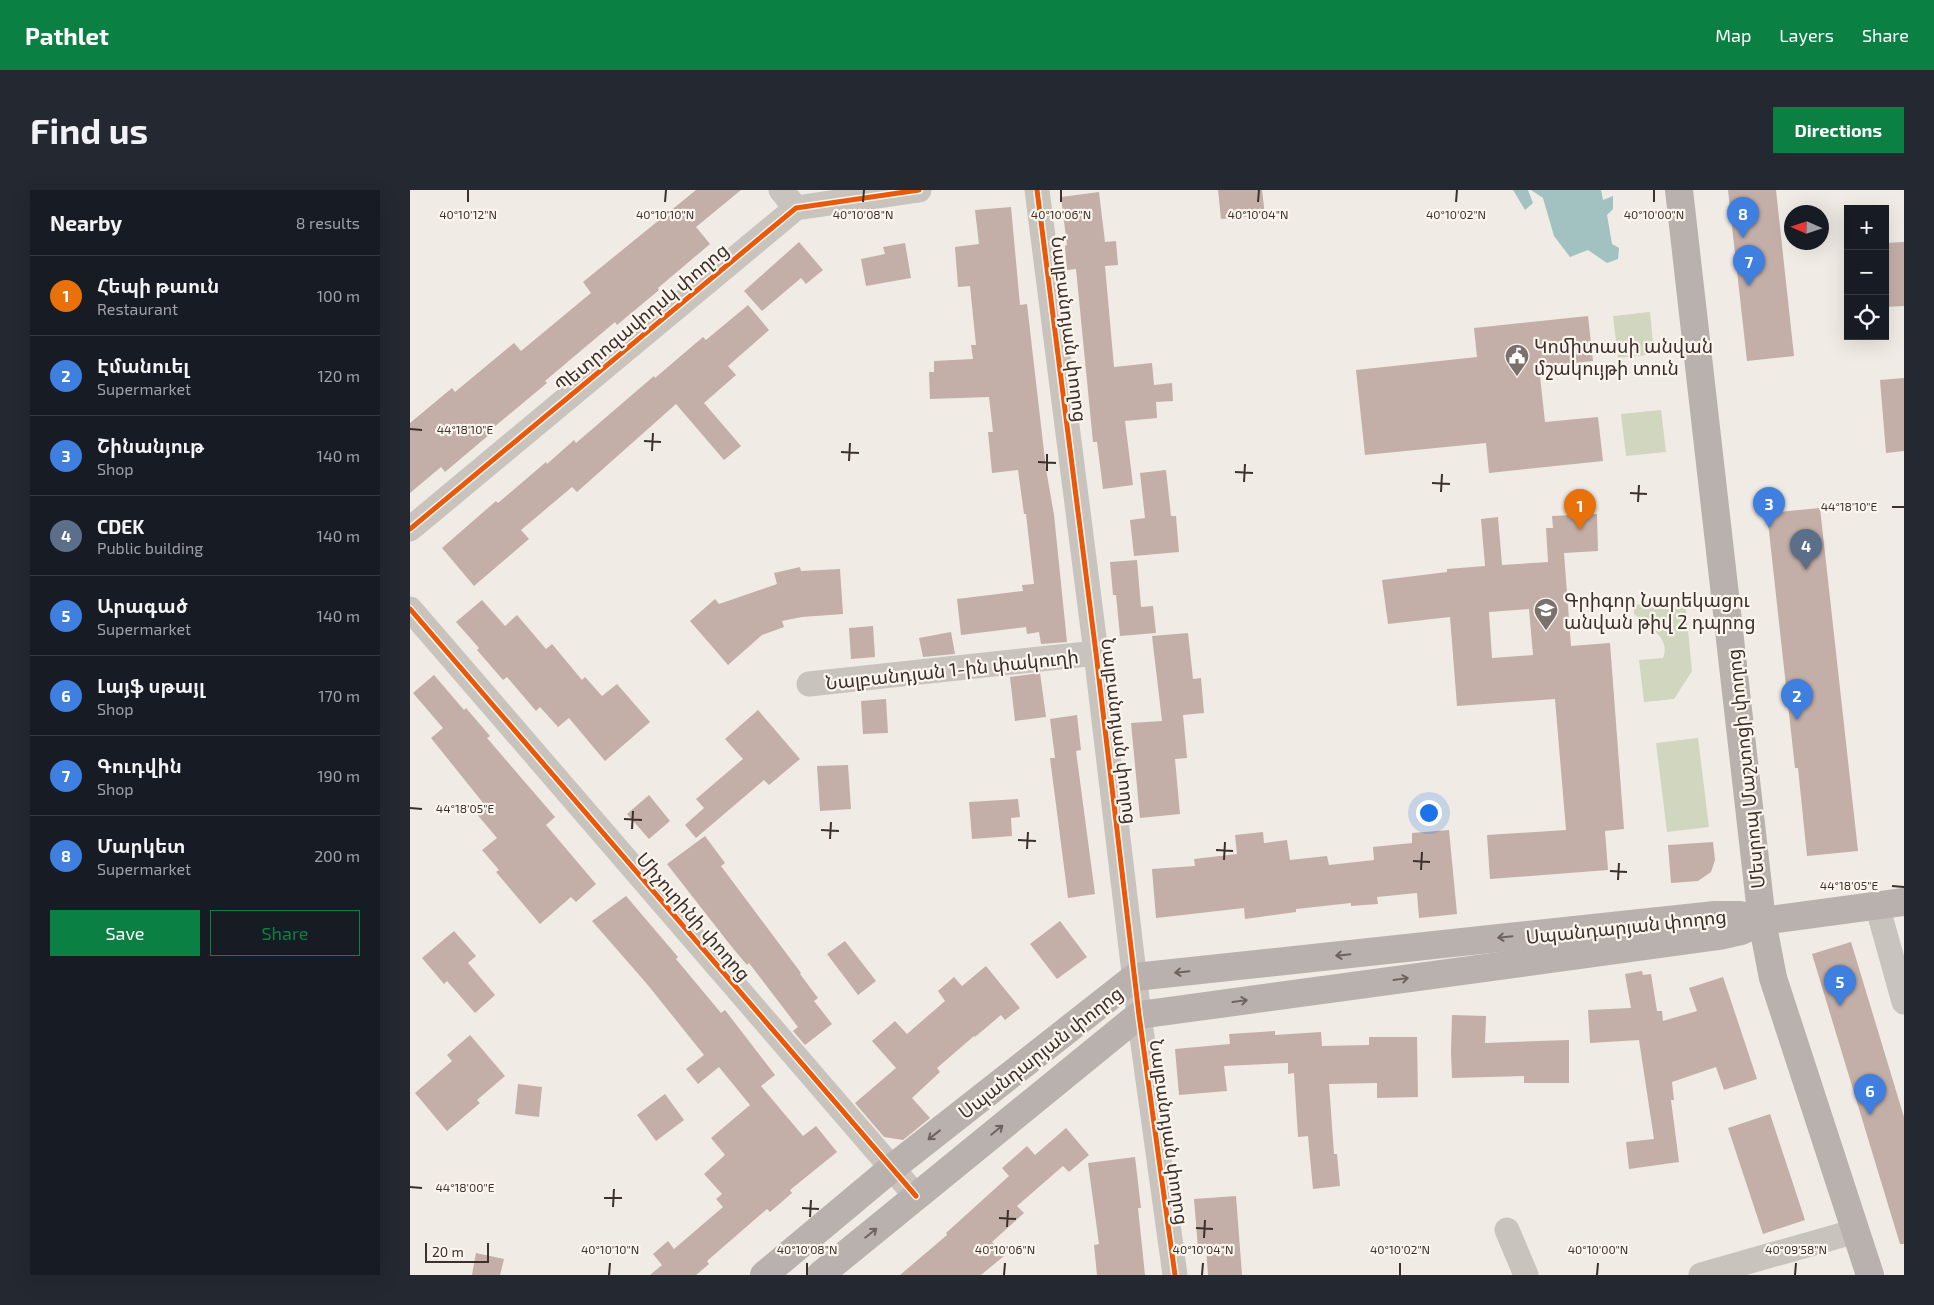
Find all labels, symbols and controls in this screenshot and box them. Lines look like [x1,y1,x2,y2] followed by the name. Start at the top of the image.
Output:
[25,21,109,50] text: Pathlet
[1715,24,1751,46] text: Map
[1779,24,1834,46] text: Layers
[1862,24,1909,46] text: Share
[1773,107,1904,153] button: Directions
[30,109,148,151] text: Find us
[1727,197,1759,238] pin: 8
[1784,205,1829,250] north arrow
[1844,205,1889,340] map controls
[1844,205,1889,250] button: +
[439,207,497,221] text: 40°10'12"N
[636,207,694,221] text: 40°10'10"N
[833,207,893,221] text: 40°10'08"N
[1031,207,1091,221] text: 40°10'06"N
[1228,207,1288,221] text: 40°10'04"N
[1426,207,1486,221] text: 40°10'02"N
[1624,207,1684,221] text: 40°10'00"N
[50,210,122,235] text: Nearby
[296,213,360,232] text: 8 results
[1046,235,1093,423] street label: Նալբանդյան փողոց
[549,238,733,397] street label: Պետրոզավոդսկ փողոց
[1733,245,1765,286] pin: 7
[1844,250,1889,295] button: −
[97,274,219,297] text: Հեպի թաուն
[63,286,69,305] text: 1
[317,286,360,305] text: 100 m
[1844,295,1889,340] button: locate
[97,299,178,318] text: Restaurant
[1534,334,1713,380] place label: Կոմիտասի անվան մշակույթի տուն
[1504,343,1530,377] public building icon: Կոմիտասի անվան մշակույթի տուն
[97,354,189,377] text: Էմանուել
[61,366,71,385] text: 2
[317,366,360,385] text: 120 m
[97,379,191,398] text: Supermarket
[437,422,494,436] text: 44°18'10"E
[97,434,204,457] text: Շինանյութ
[61,446,71,465] text: 3
[317,446,360,465] text: 140 m
[97,459,134,478] text: Shop
[1753,487,1785,528] pin: 3
[1564,489,1596,530] pin: 1
[1821,499,1878,513] text: 44°18'10"E
[97,515,144,538] text: CDEK
[61,526,71,545] text: 4
[317,526,360,545] text: 140 m
[1790,529,1822,570] pin: 4
[97,538,203,557] text: Public building
[1564,588,1756,634] place label: Գրիգոր Նարեկացու անվան թիվ 2 դպրոց
[97,594,188,617] text: Արագած
[1533,597,1559,631] school or university icon: Գրիգոր Նարեկացու անվան թիվ 2 դպրոց
[62,606,70,625] text: 5
[317,606,360,625] text: 140 m
[97,619,191,638] text: Supermarket
[1096,637,1143,825] street label: Նալբանդյան փողոց
[824,644,1080,695] street label: Նալբանդյան 1-ին փակուղի
[1721,648,1770,890] street label: Մեսրոպ Մաշտոցի փողոց
[97,674,205,697] text: Լայֆ սթայլ
[1781,679,1813,720] pin: 2
[61,686,71,705] text: 6
[318,686,360,705] text: 170 m
[97,699,134,718] text: Shop
[97,754,182,777] text: Գուդվին
[62,766,70,785] text: 7
[317,766,360,785] text: 190 m
[97,779,134,798] text: Shop
[1416,800,1442,826] your location
[436,801,494,815] text: 44°18'05"E
[97,834,186,857] text: Մարկետ
[61,846,71,865] text: 8
[314,846,360,865] text: 200 m
[631,847,756,986] street label: Միչուրինի փողոց
[97,859,191,878] text: Supermarket
[1820,878,1878,892] text: 44°18'05"E
[1524,904,1728,949] street label: Սպանդարյան փողոց
[50,910,200,956] button: Save
[210,910,360,956] button: Share
[1497,932,1513,942] one-way arrow
[1336,950,1352,959] one-way arrow
[1824,965,1856,1006] pin: 5
[1174,967,1190,977] one-way arrow
[1393,974,1409,984] one-way arrow
[953,981,1127,1124] street label: Սպանդարյան փողոց
[1232,996,1248,1006] one-way arrow
[1145,1038,1194,1226] street label: Նալբանդյան փողոց
[1854,1074,1886,1115] pin: 6
[990,1125,1003,1136] one-way arrow
[928,1129,941,1140] one-way arrow
[435,1180,495,1194] text: 44°18'00"E
[864,1227,877,1238] one-way arrow
[425,1240,489,1263] scale bar
[581,1242,639,1256] text: 40°10'10"N
[777,1242,837,1256] text: 40°10'08"N
[975,1242,1035,1256] text: 40°10'06"N
[1173,1242,1233,1256] text: 40°10'04"N
[1370,1242,1430,1256] text: 40°10'02"N
[1568,1242,1628,1256] text: 40°10'00"N
[1765,1242,1827,1256] text: 40°09'58"N
[432,1243,464,1260] text: 20 m

